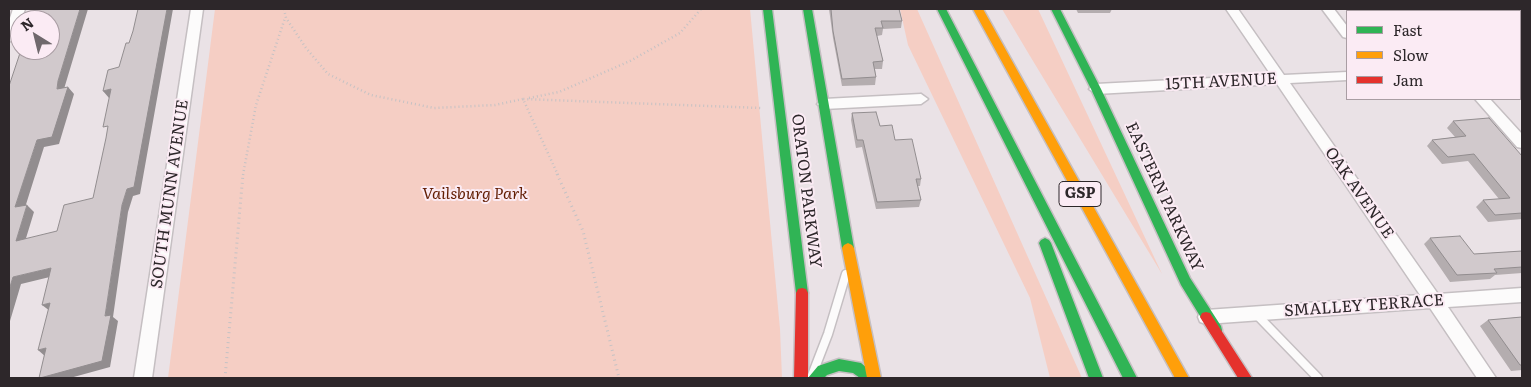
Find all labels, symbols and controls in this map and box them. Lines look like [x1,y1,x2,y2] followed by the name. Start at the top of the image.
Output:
[10,10,60,60] north arrow
[1346,10,1521,100] legend
[16,12,37,35] text: N
[1393,18,1422,41] text: Fast
[1393,43,1428,66] text: Slow
[1393,68,1423,91] text: Jam
[1165,69,1277,95] street label: 15TH AVENUE
[147,98,193,290] street label: SOUTH MUNN AVENUE
[787,113,825,269] street label: ORATON PARKWAY
[1121,119,1207,275] street label: EASTERN PARKWAY
[1320,144,1398,242] street label: OAK AVENUE
[1059,182,1101,206] road number: GSP
[422,184,528,204] park label: Vailsburg Park
[1283,291,1445,321] street label: SMALLEY TERRACE

